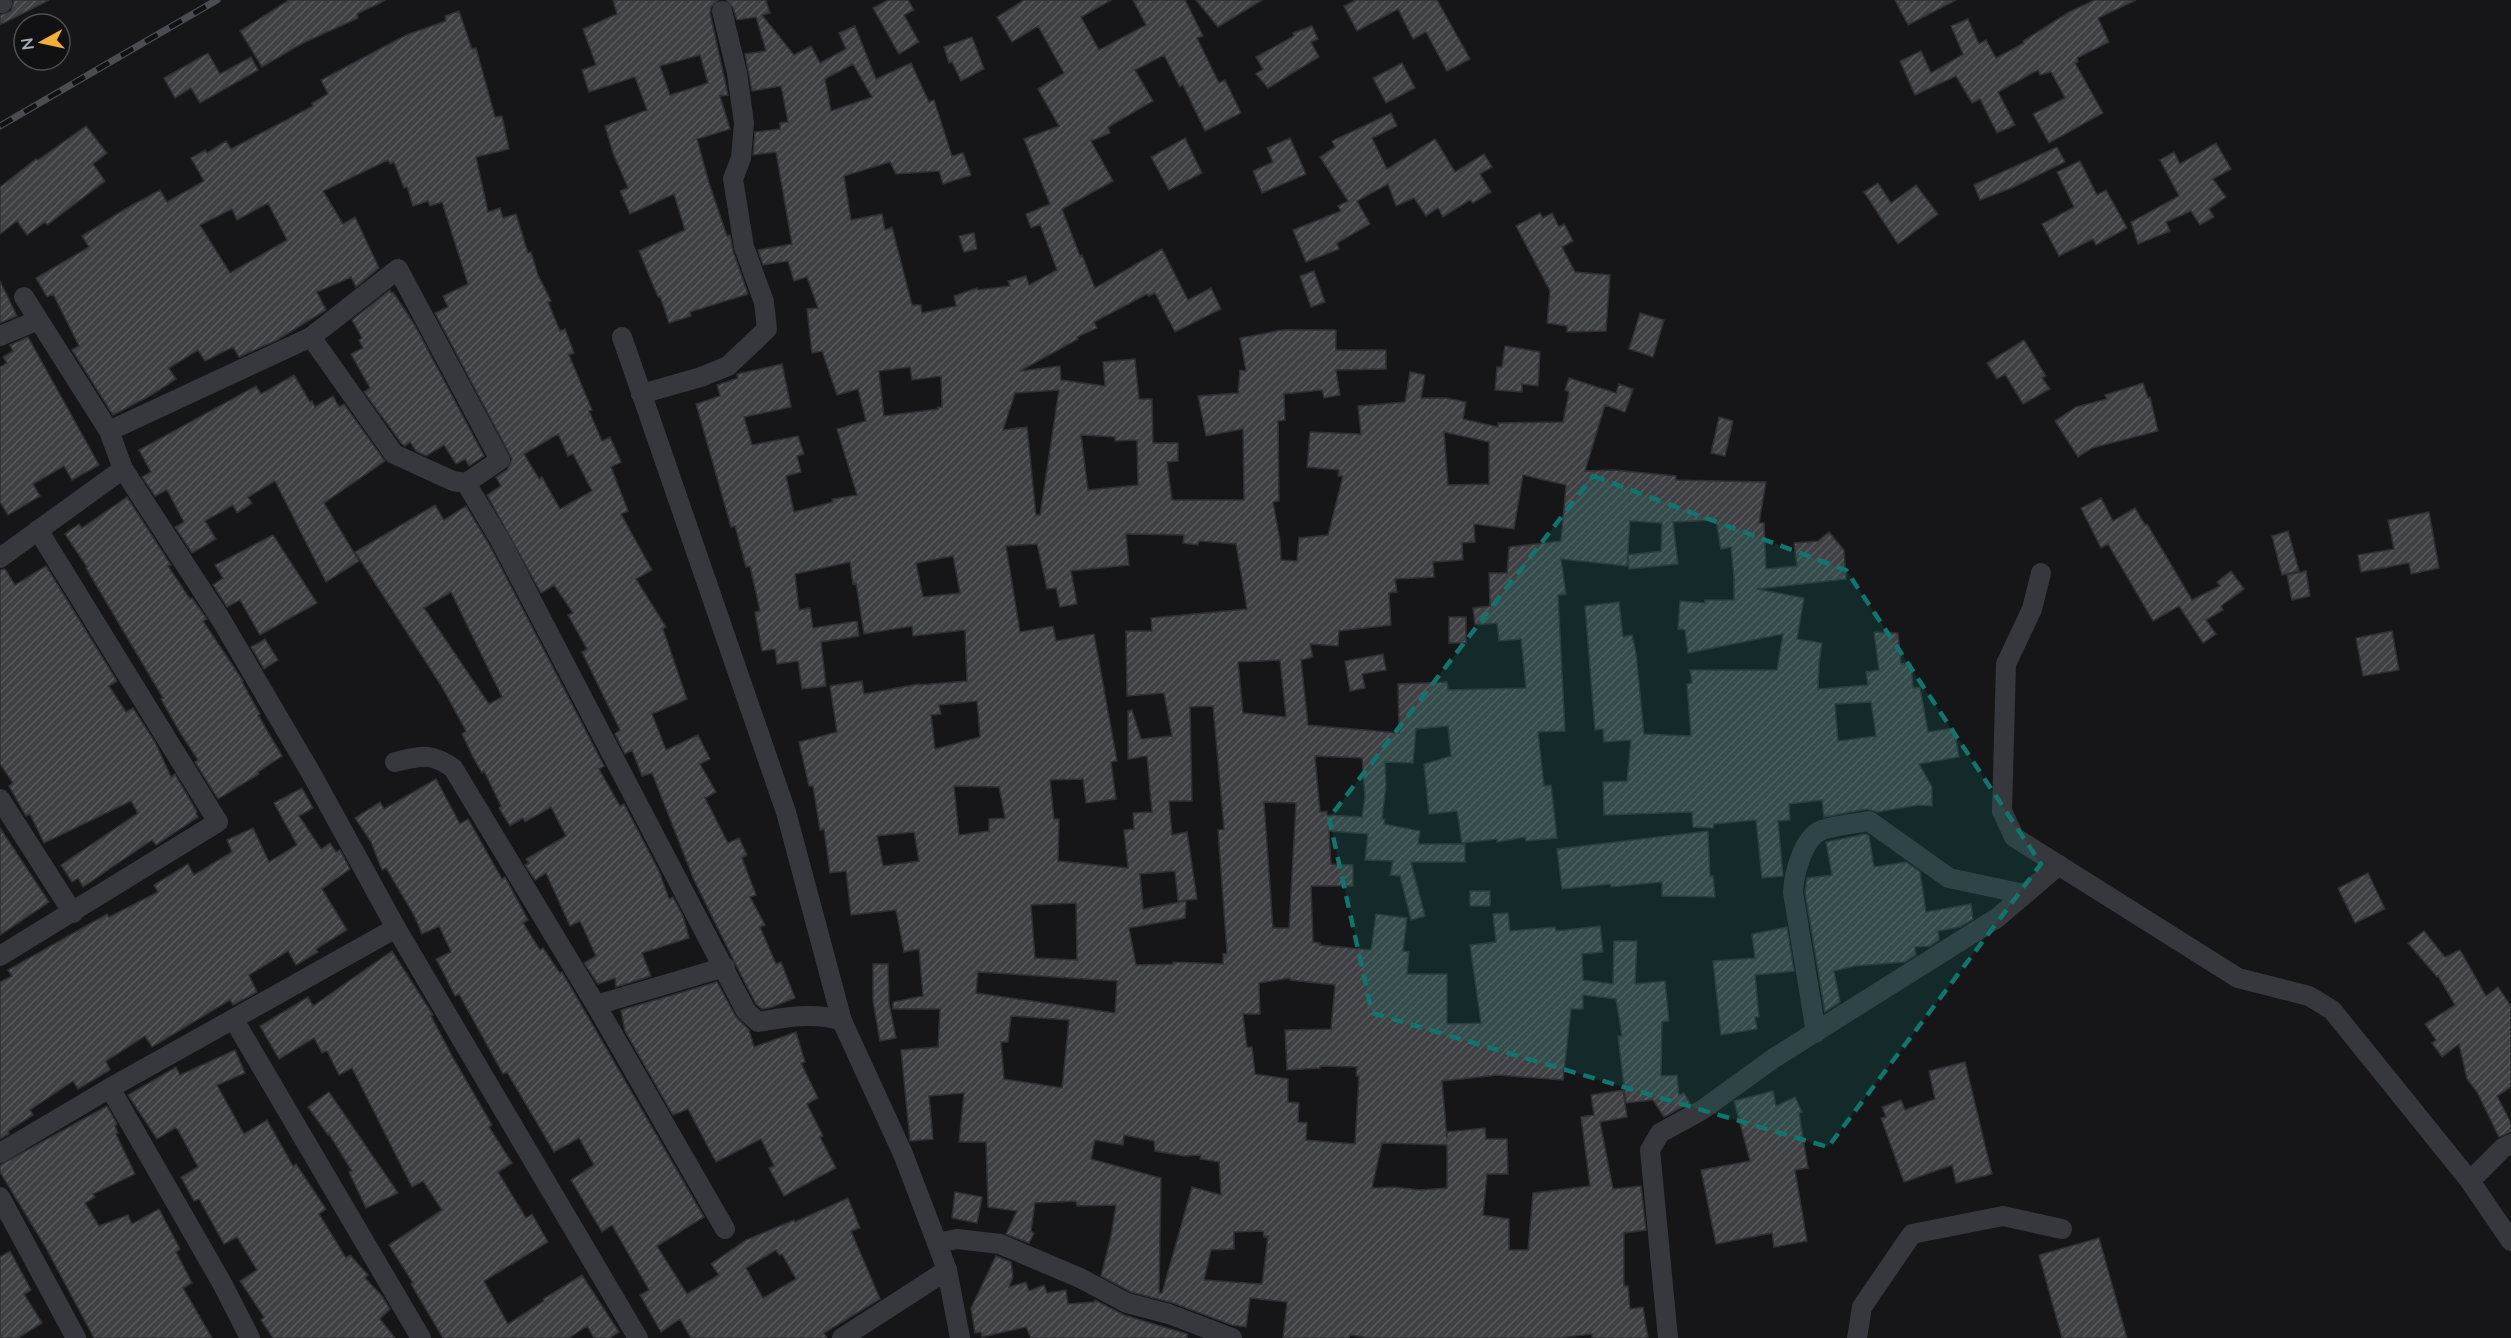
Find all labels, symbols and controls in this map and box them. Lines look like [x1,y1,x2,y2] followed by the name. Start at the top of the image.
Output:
[12,12,72,72] north arrow
[16,37,37,52] text: N

